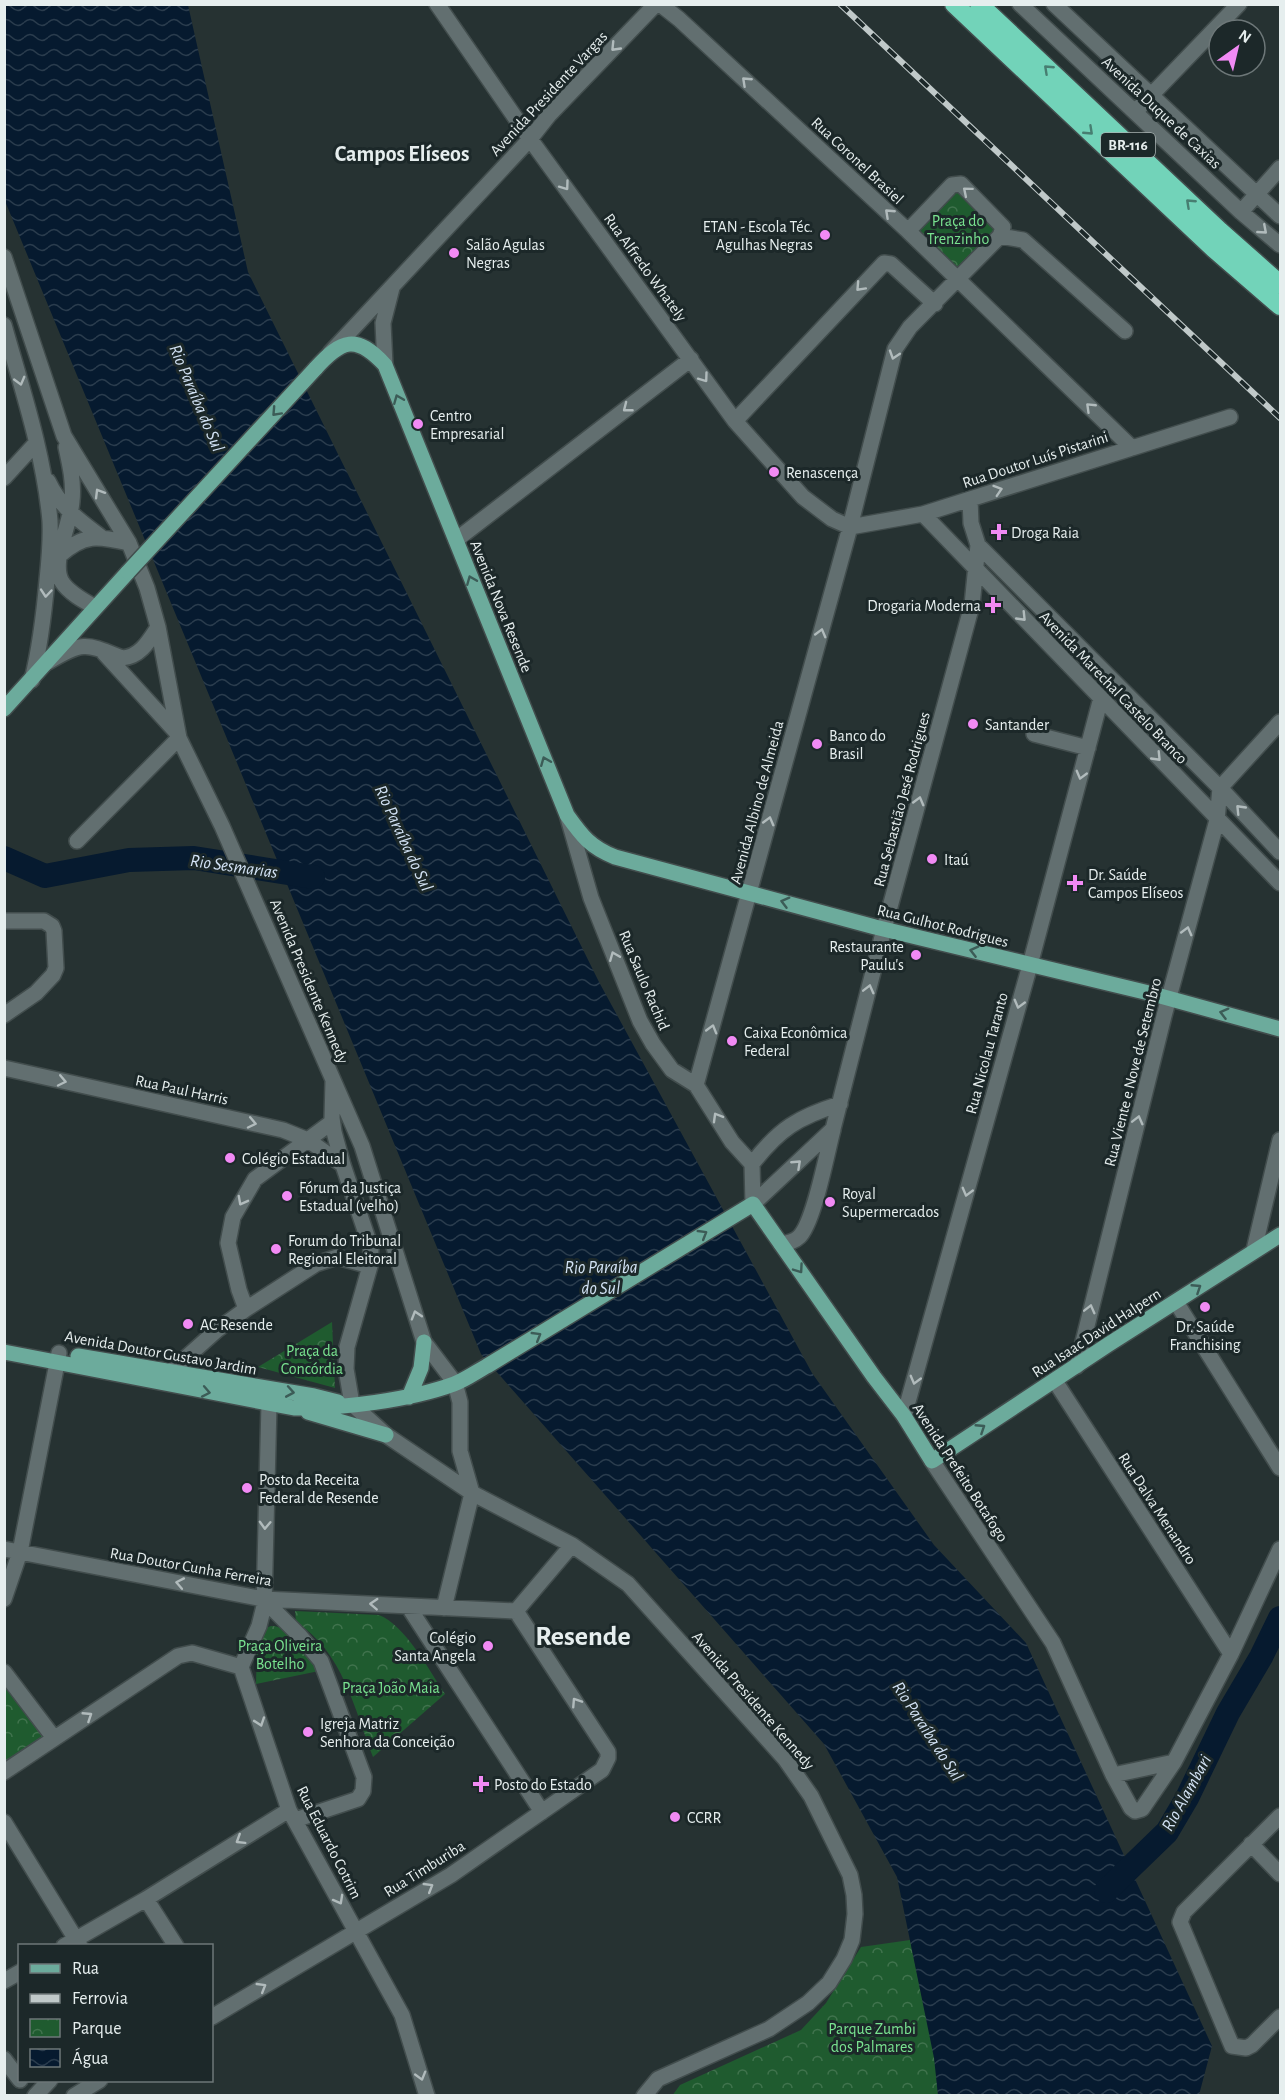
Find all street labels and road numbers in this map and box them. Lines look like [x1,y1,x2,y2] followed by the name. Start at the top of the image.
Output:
[487,28,611,159] street label: Avenida Presidente Vargas
[1099,54,1224,172] street label: Avenida Duque de Caxias
[808,114,906,207] street label: Rua Coronel Brasiel
[1101,133,1155,157] road number: BR-116
[600,211,690,325] street label: Rua Alfredo Whately
[960,429,1110,491] street label: Rua Doutor Luís Pistarini
[467,538,535,675] street label: Avenida Nova Resende
[1036,608,1190,767] street label: Avenida Marechal Castelo Branco
[871,710,933,888] street label: Rua Sebastião Jesé Rodrigues
[727,719,787,886] street label: Avenida Albino de Almeida
[266,897,351,1067] street label: Avenida Presidente Kennedy
[875,902,1010,950] street label: Rua Gulhot Rodrigues
[616,928,672,1033] street label: Rua Saulo Rachid
[1102,976,1164,1168] street label: Rua Viente e Nove de Setembro
[963,991,1011,1116] street label: Rua Nicolau Taranto
[134,1072,230,1108] street label: Rua Paul Harris
[1029,1285,1164,1380] street label: Rua Isaac David Halpern
[64,1328,258,1378] street label: Avenida Doutor Gustavo Jardim
[909,1400,1011,1545] street label: Avenida Prefeito Botafogo
[1115,1450,1199,1567] street label: Rua Dalva Menandro
[109,1545,273,1589] street label: Rua Doutor Cunha Ferreira
[688,1629,817,1774] street label: Avenida Presidente Kennedy
[294,1783,364,1902] street label: Rua Eduardo Cotrim
[381,1838,468,1900] street label: Rua Timburiba

